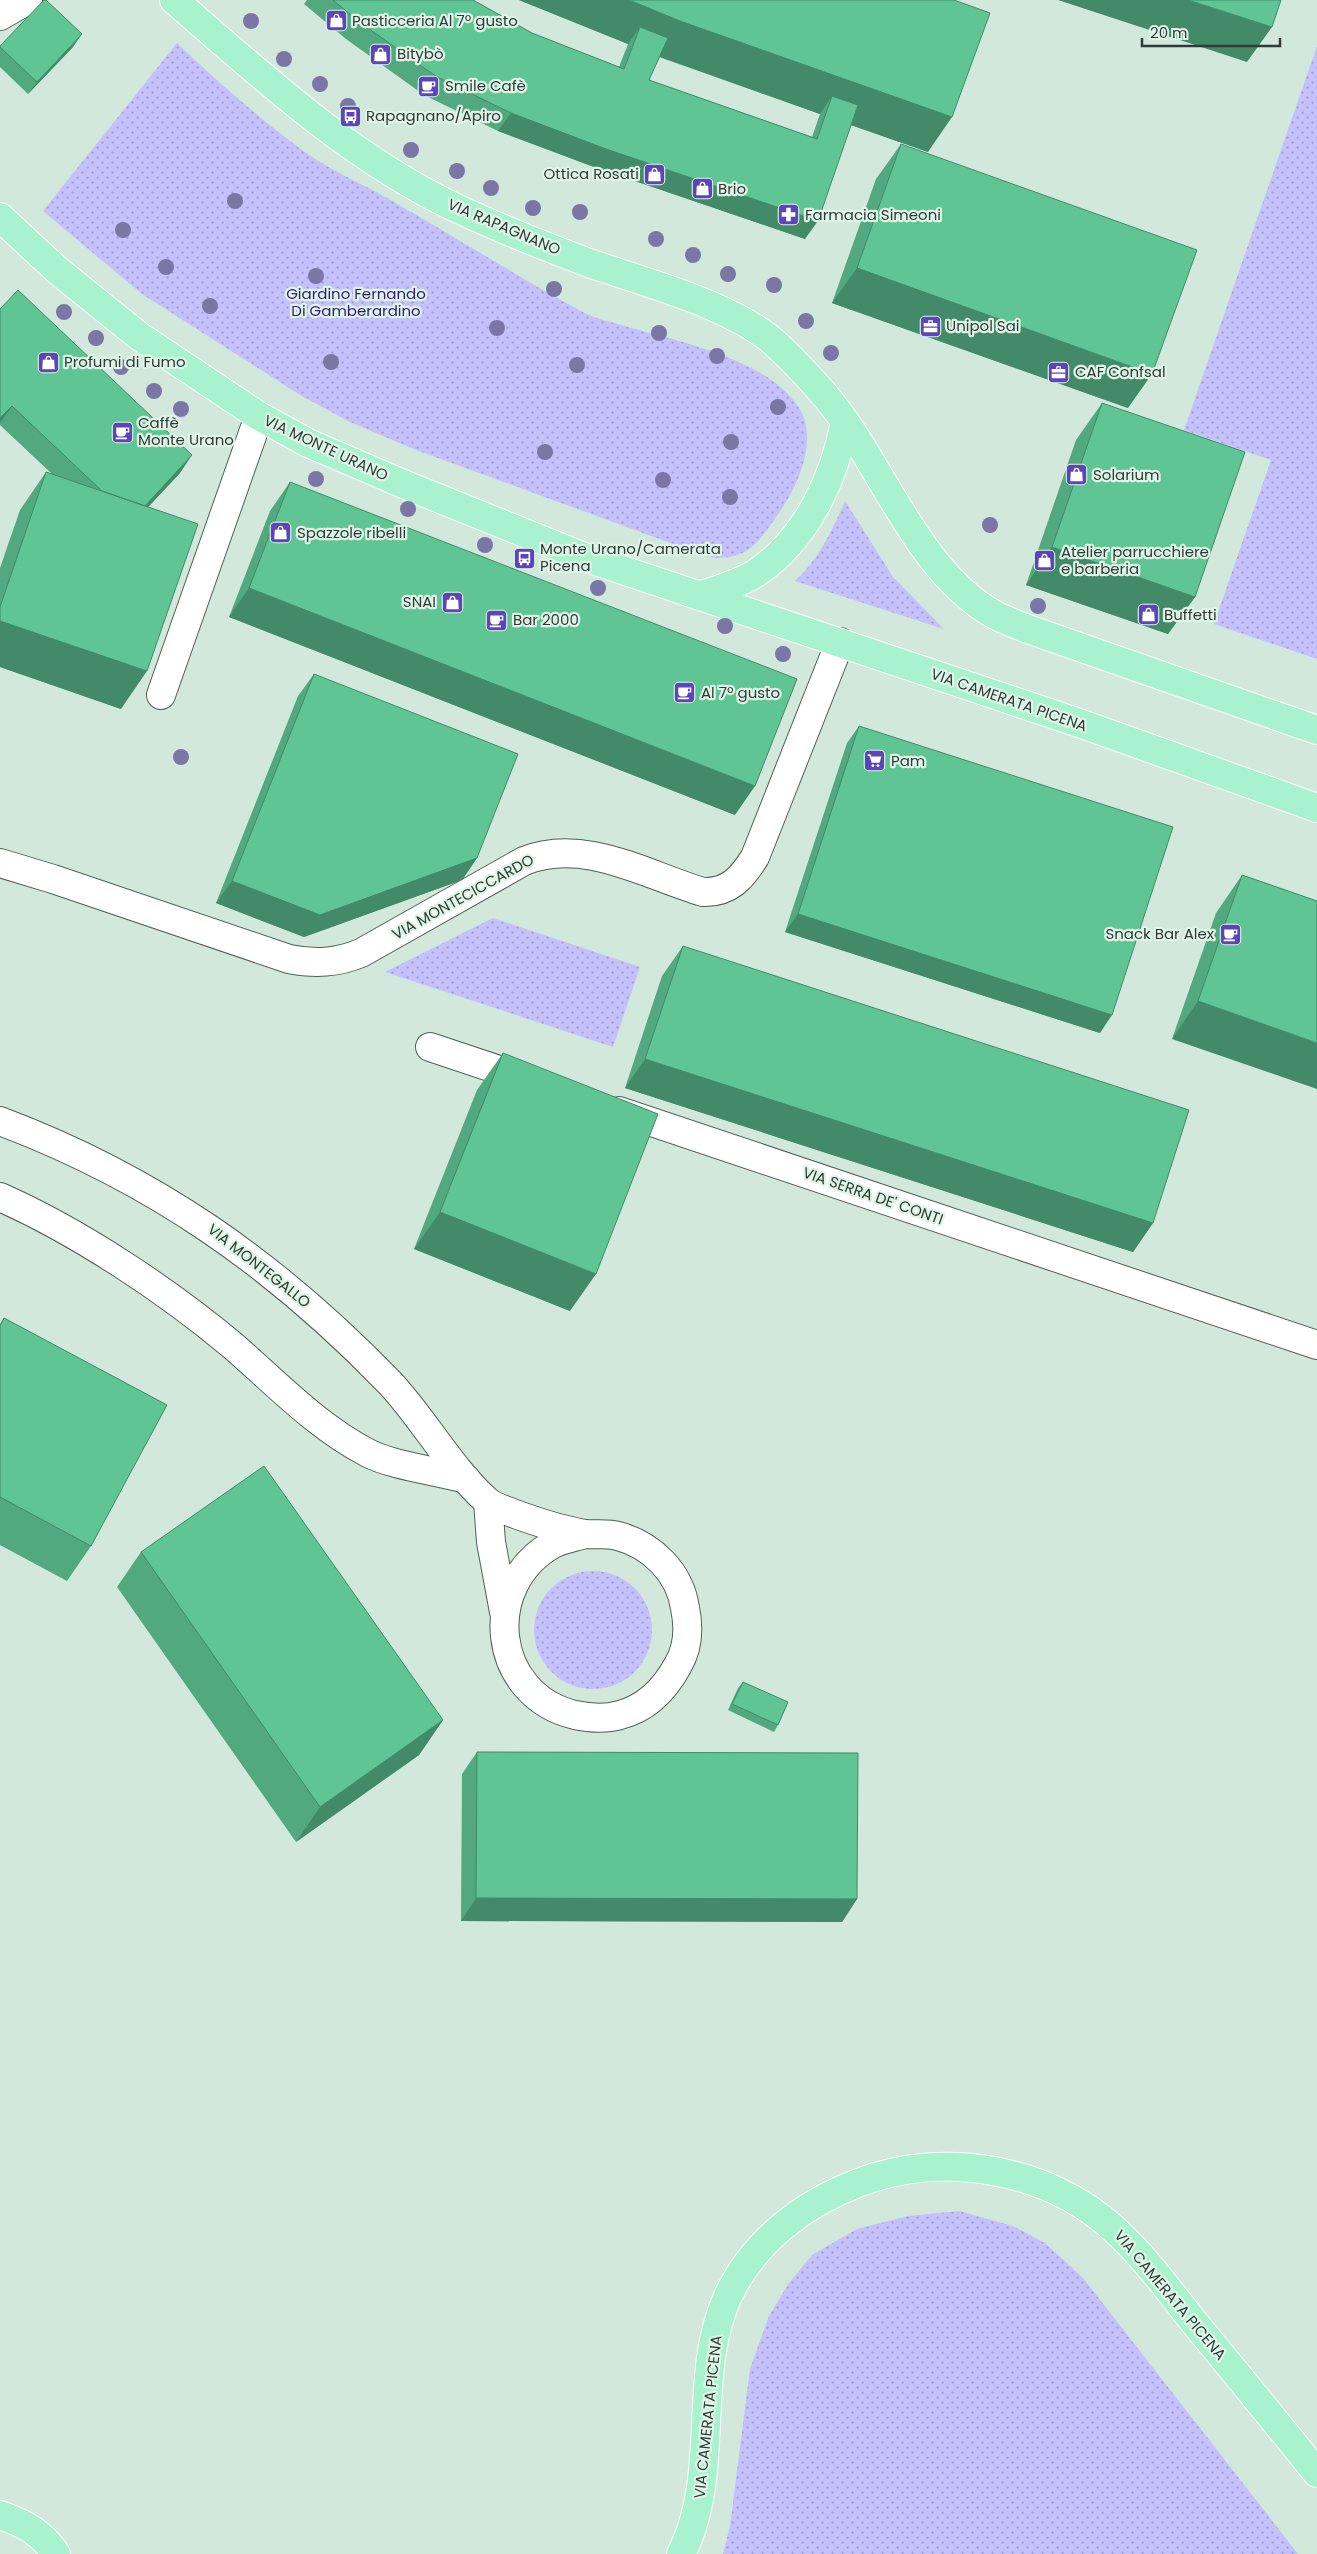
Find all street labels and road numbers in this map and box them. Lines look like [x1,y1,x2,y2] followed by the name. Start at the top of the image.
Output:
[445,193,564,260] street label: VIA RAPAGNANO
[261,410,392,486] street label: VIA MONTE URANO
[928,663,1090,736] street label: VIA CAMERATA PICENA
[388,849,538,944] street label: VIA MONTECICCARDO
[800,1162,946,1229] street label: VIA SERRA DE' CONTI
[203,1219,315,1313] street label: VIA MONTEGALLO
[1110,2225,1231,2364] street label: VIA CAMERATA PICENA
[688,2334,727,2500] street label: VIA CAMERATA PICENA

